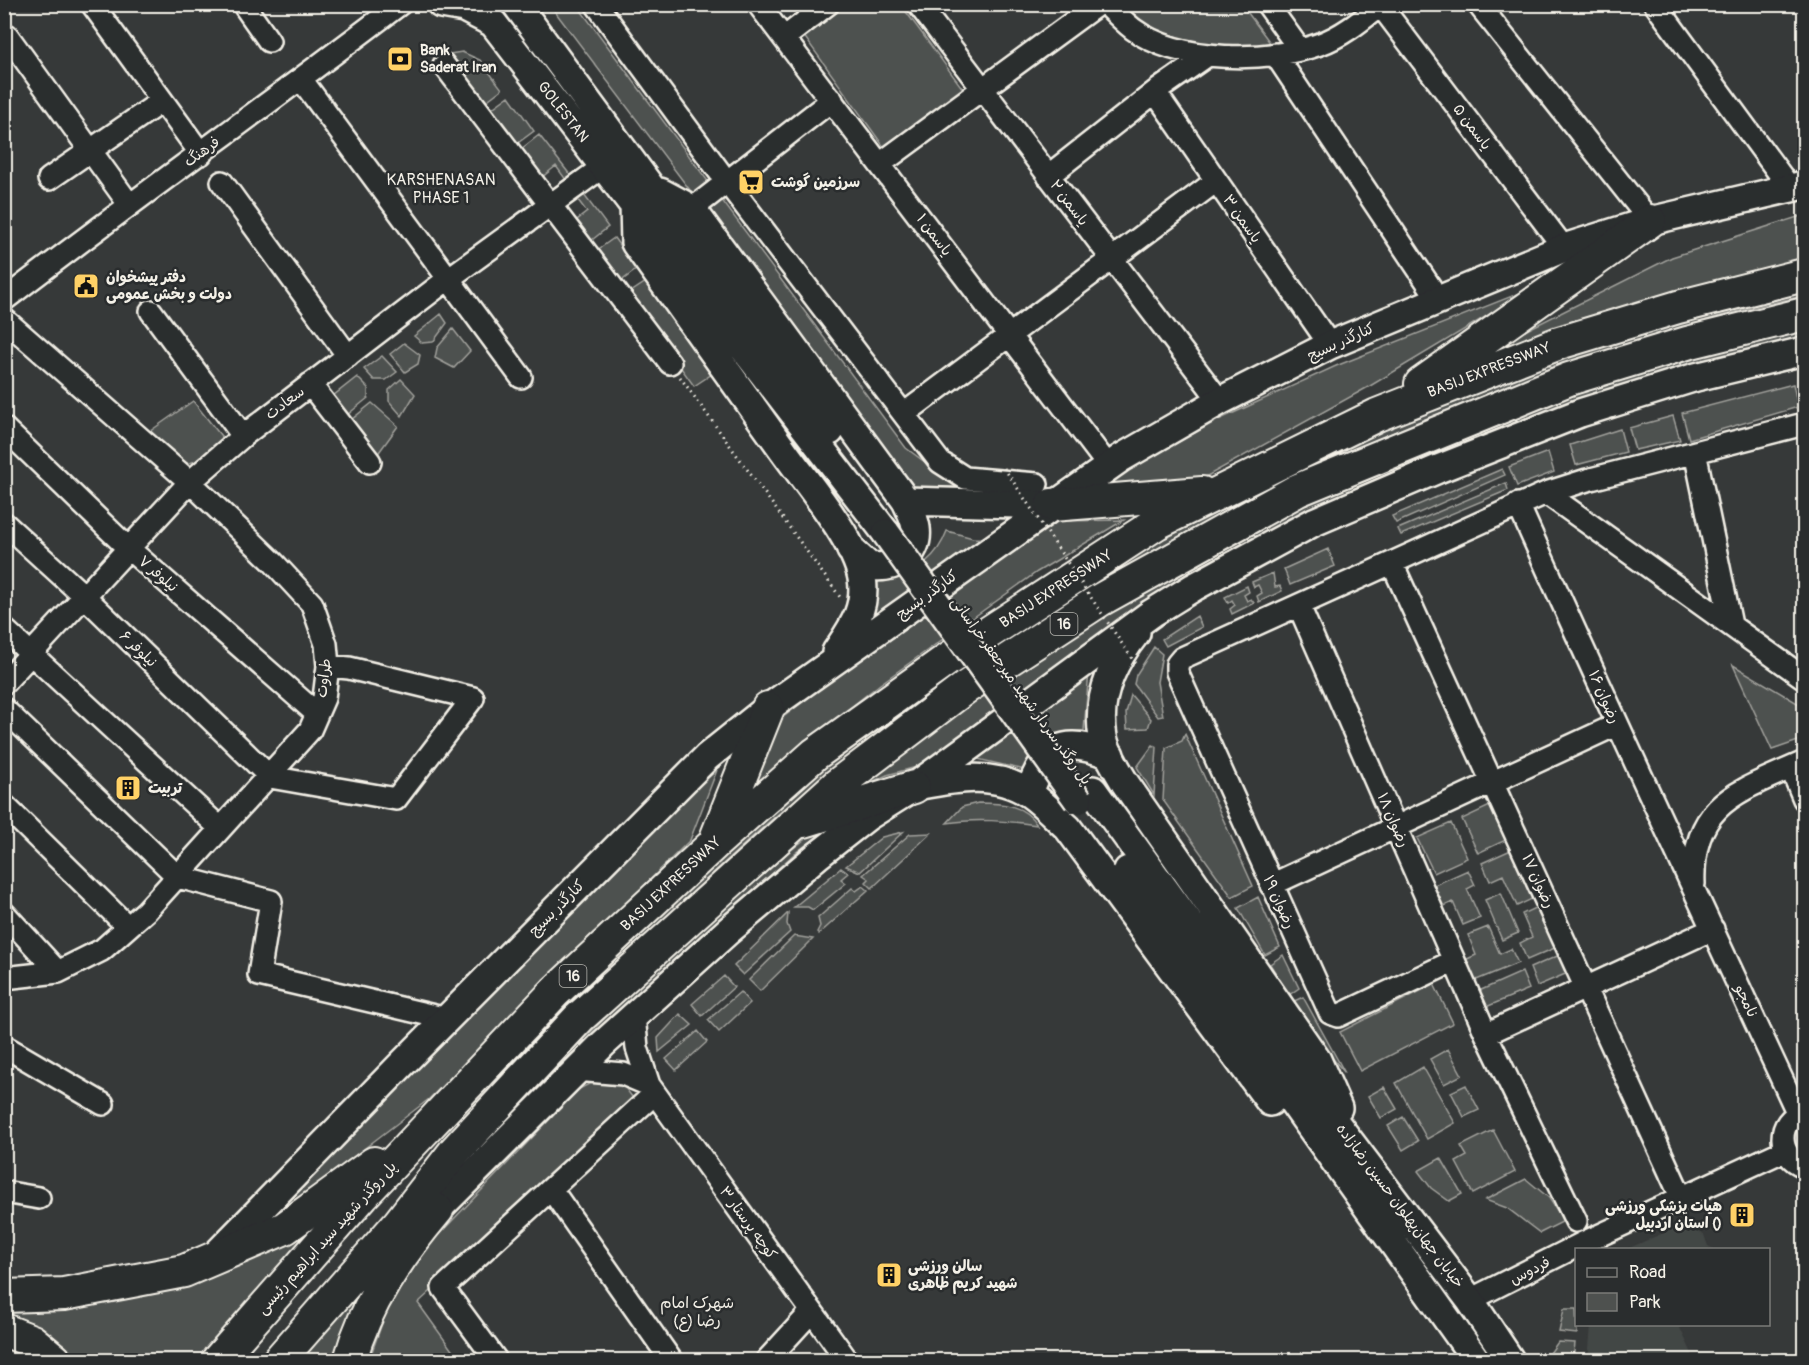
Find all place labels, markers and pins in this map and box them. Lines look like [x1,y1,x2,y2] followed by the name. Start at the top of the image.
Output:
[420,41,497,77] place label: Bank Saderat Iran
[385,44,415,74] bank icon: Bank Saderat Iran
[736,167,766,197] supermarket icon: سرزمین گوشت
[771,172,860,192] place label: سرزمین گوشت
[106,268,232,304] place label: دفتر پیشخوان دولت و بخش عمومی
[71,271,101,301] public building icon: دفتر پیشخوان دولت و بخش عمومی
[113,773,143,803] building icon: تربیت
[148,779,183,798] place label: تربیت
[1605,1197,1722,1233] place label: هیات پزشکی ورزشی استان اردبیل ()
[1727,1200,1757,1230] building icon: هیات پزشکی ورزشی استان اردبیل ()
[908,1257,1017,1294] place label: سالن ورزشی شهید کریم ظاهری
[874,1260,904,1290] building icon: سالن ورزشی شهید کریم ظاهری

